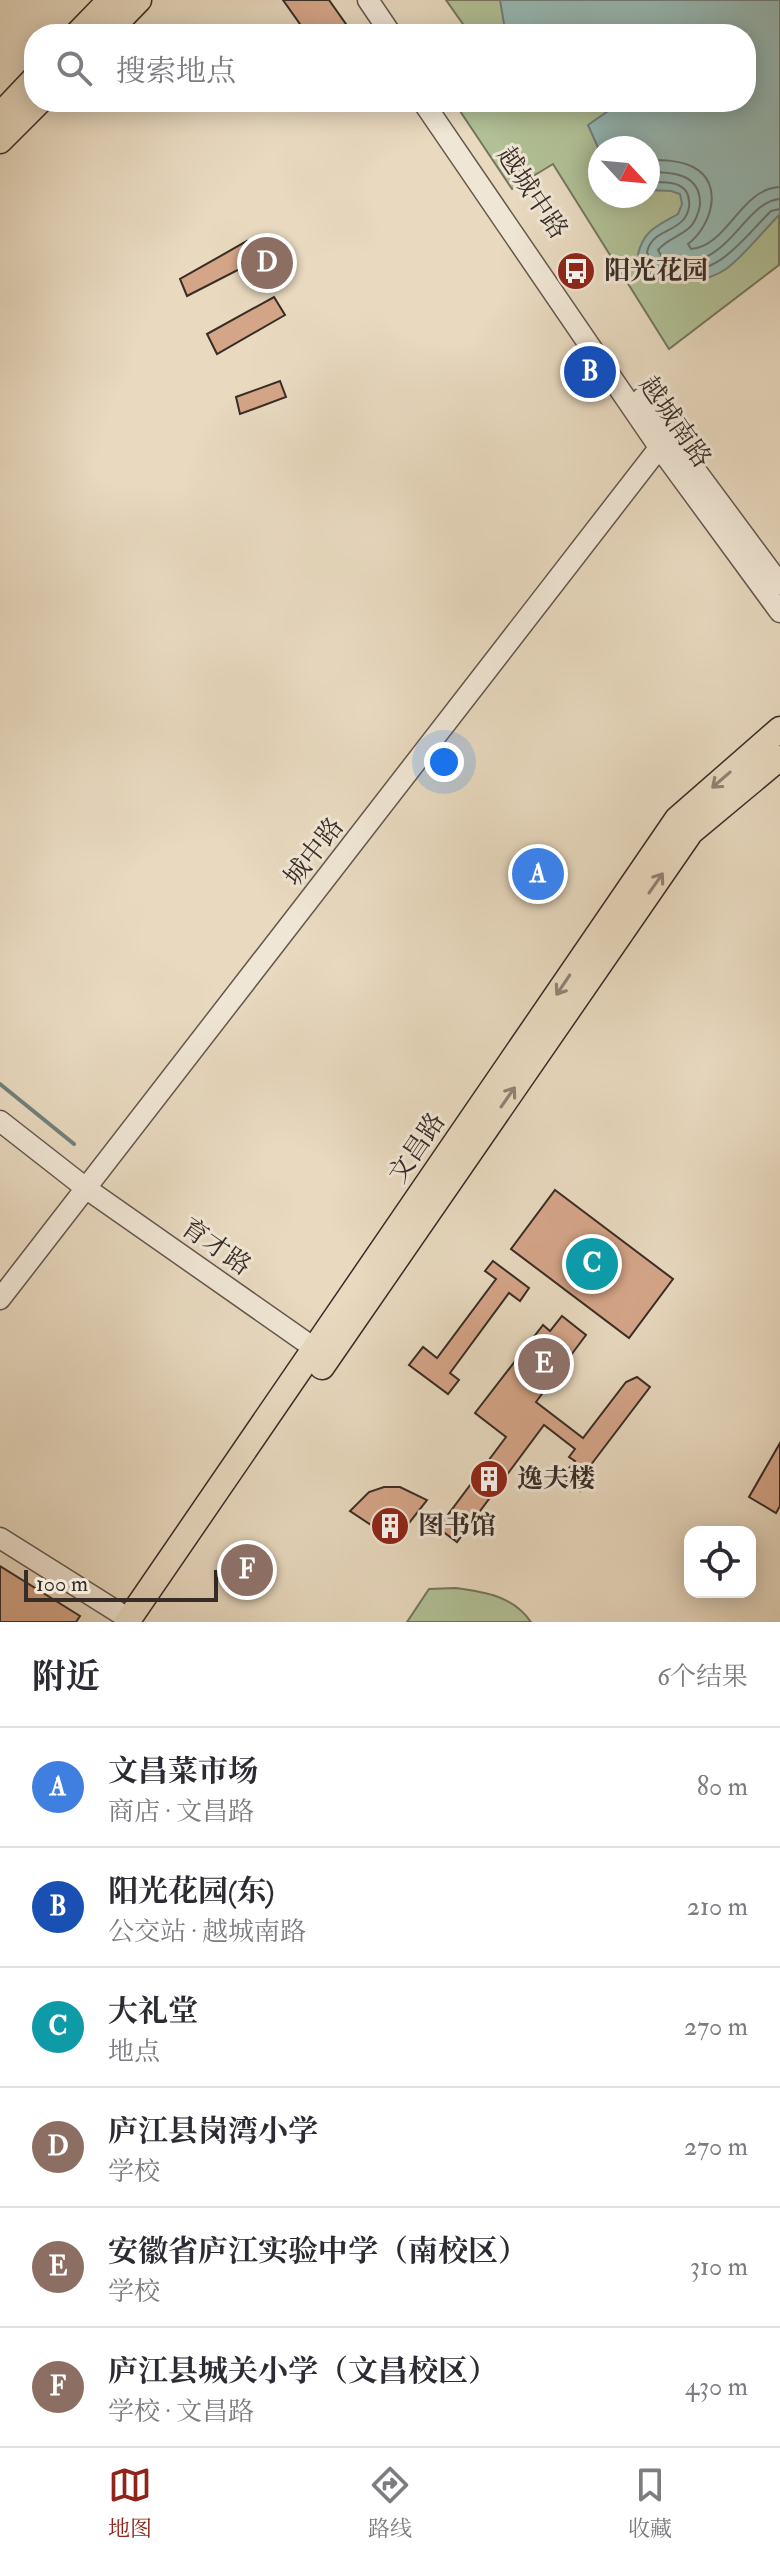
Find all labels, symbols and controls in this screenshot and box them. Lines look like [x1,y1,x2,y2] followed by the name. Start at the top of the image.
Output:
[24,24,756,112] search box
[52,46,96,90] icon: search
[116,53,236,90] text: 搜索地点
[588,136,660,208] north arrow
[490,141,574,245] street label: 越城中路
[241,233,293,293] pin: D
[555,250,597,292] bus stop icon: 阳光花园
[604,255,708,287] place label: 阳光花园
[564,342,616,402] pin: B
[632,370,718,474] street label: 越城南路
[424,742,464,782] your location
[712,771,732,789] one-way arrow
[277,811,351,893] street label: 城中路
[512,844,564,904] pin: A
[648,873,664,895] one-way arrow
[555,973,571,995] one-way arrow
[500,1087,516,1109] one-way arrow
[382,1107,452,1189] street label: 文昌路
[175,1212,257,1282] street label: 育才路
[566,1234,618,1294] pin: C
[518,1334,570,1394] pin: E
[468,1458,510,1500] building icon: 逸夫楼
[517,1463,595,1495] place label: 逸夫楼
[369,1505,411,1547] building icon: 图书馆
[418,1510,496,1542] place label: 图书馆
[684,1526,756,1598] map controls
[684,1526,756,1598] button: locate
[221,1540,273,1600] pin: F
[24,1566,218,1602] scale bar
[36,1570,88,1598] text: 100 m
[32,1656,100,1699] text: 附近
[657,1661,748,1693] text: 6个结果
[108,1753,258,1790] text: 文昌菜市场
[50,1771,66,1803] text: A
[697,1771,748,1803] text: 80 m
[108,1796,254,1828] text: 商店 · 文昌路
[108,1873,274,1910] text: 阳光花园(东)
[49,1891,67,1923] text: B
[687,1891,748,1923] text: 210 m
[108,1916,306,1948] text: 公交站 · 越城南路
[108,1993,198,2030] text: 大礼堂
[48,2011,68,2043] text: C
[684,2011,748,2043] text: 270 m
[108,2036,160,2068] text: 地点
[108,2113,318,2150] text: 庐江县岗湾小学
[47,2131,69,2163] text: D
[684,2131,748,2163] text: 270 m
[108,2156,160,2188] text: 学校
[108,2233,528,2270] text: 安徽省庐江实验中学（南校区）
[49,2251,67,2283] text: E
[690,2251,748,2283] text: 310 m
[108,2276,160,2308] text: 学校
[108,2353,498,2390] text: 庐江县城关小学（文昌校区）
[50,2371,66,2403] text: F
[685,2371,748,2403] text: 430 m
[108,2396,254,2428] text: 学校 · 文昌路
[108,2463,152,2543] tab: 地图
[368,2463,412,2543] tab: 路线
[628,2463,672,2543] tab: 收藏

